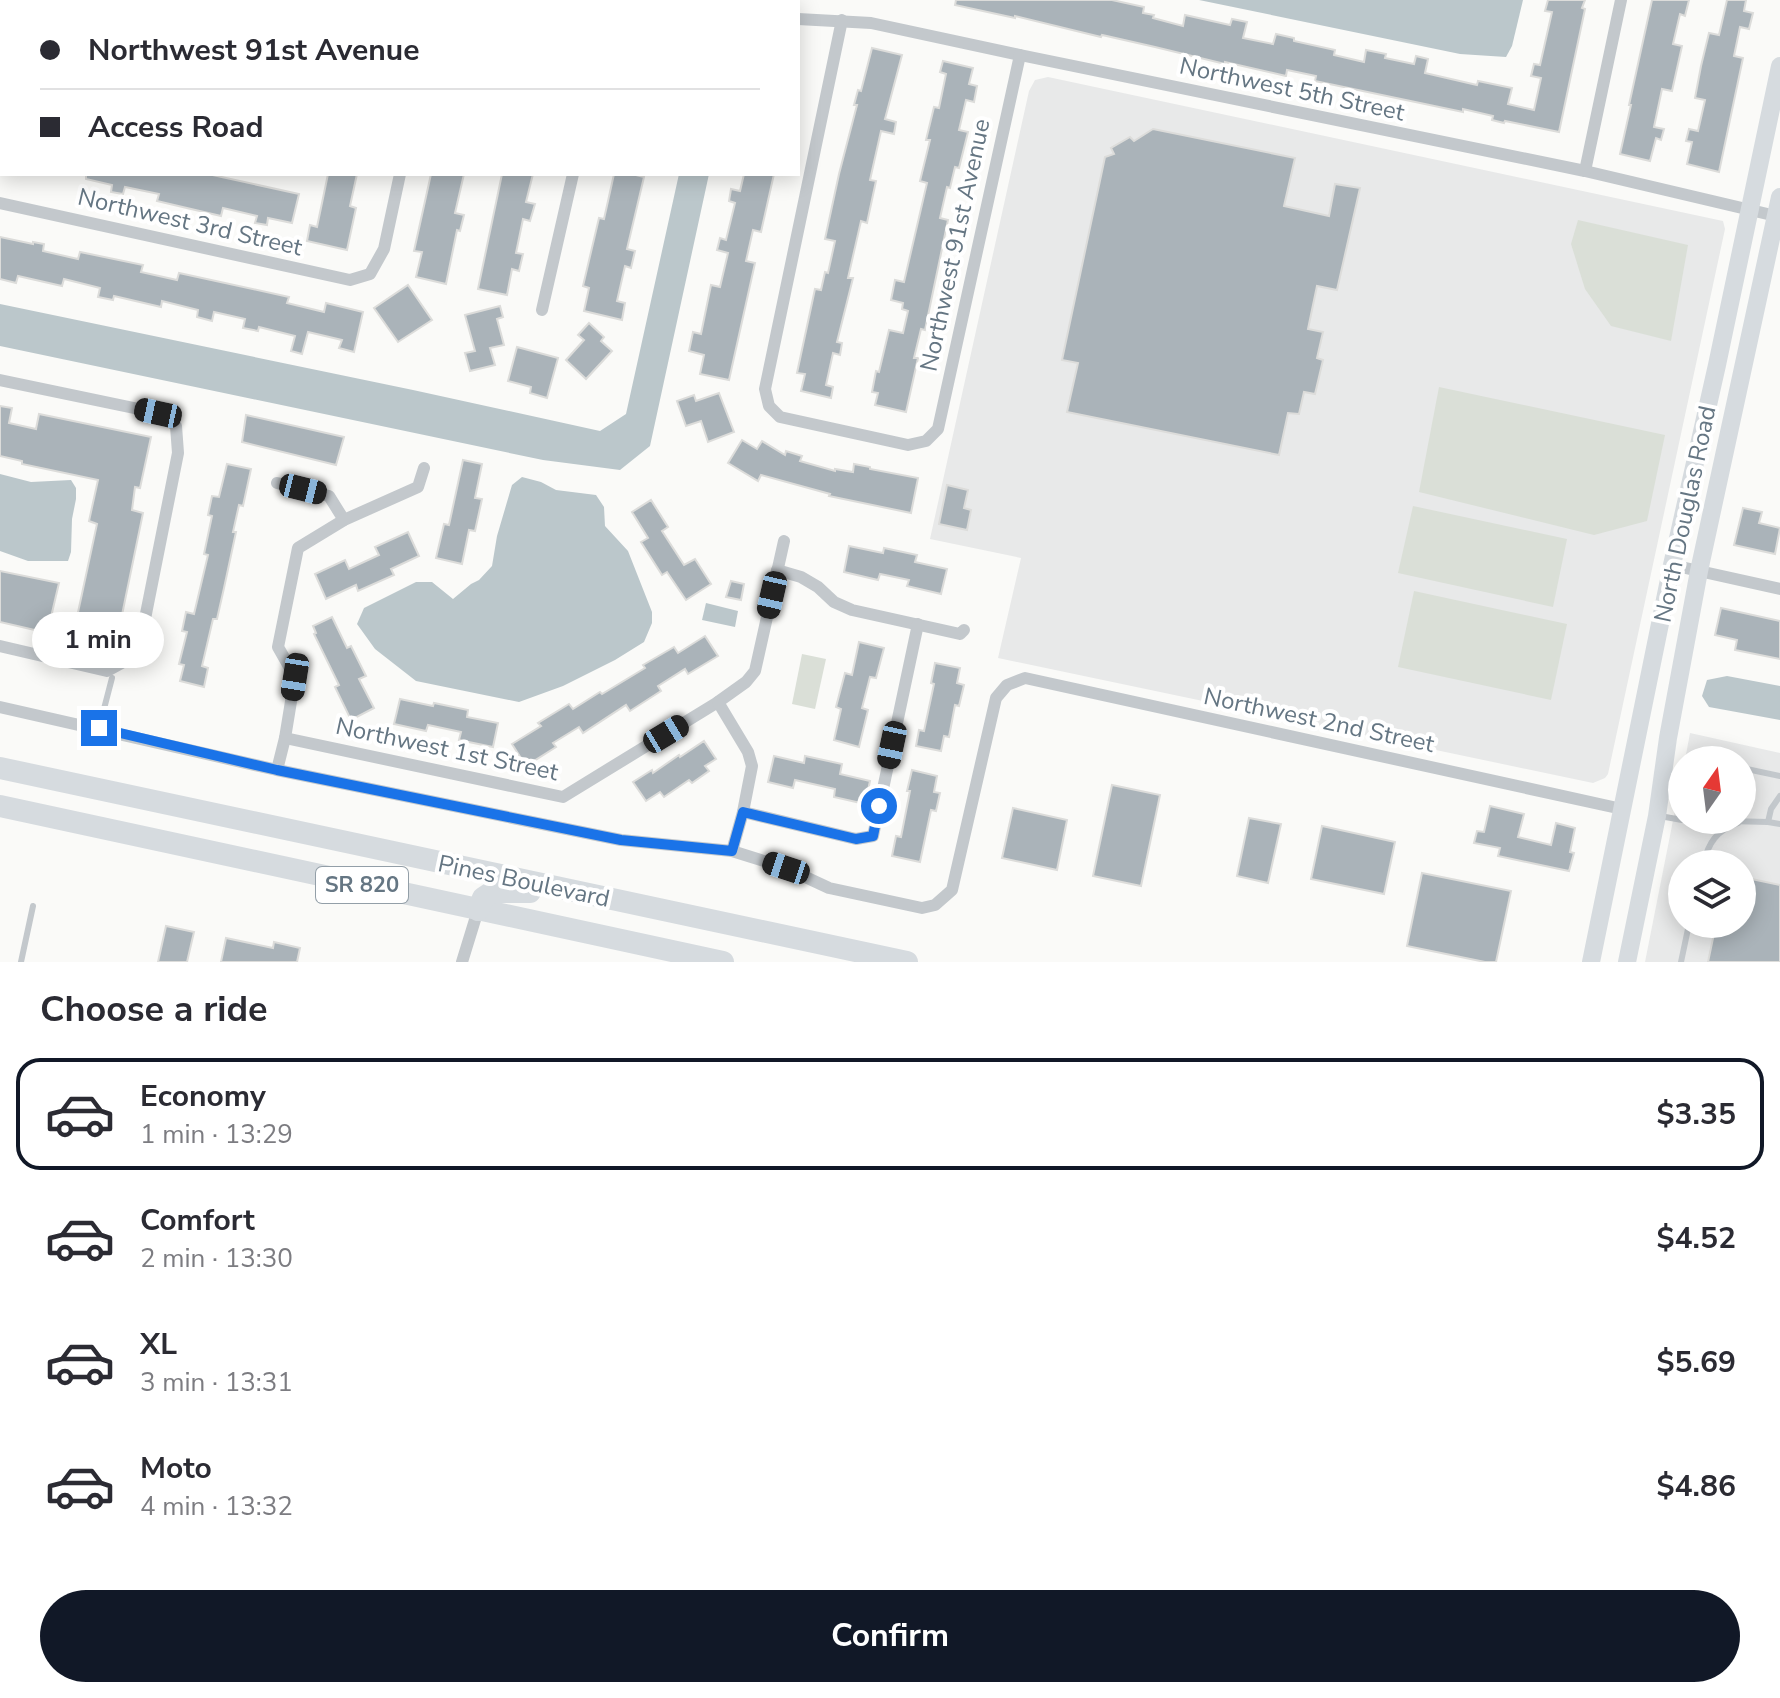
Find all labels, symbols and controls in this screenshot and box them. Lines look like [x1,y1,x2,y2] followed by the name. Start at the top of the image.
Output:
[88,30,419,71] text: Northwest 91st Avenue
[1177,50,1408,129] street label: Northwest 5th Street
[88,107,263,148] text: Access Road
[913,116,997,374] street label: Northwest 91st Avenue
[75,181,306,264] street label: Northwest 3rd Street
[132,396,184,430] car
[1646,403,1724,625] street label: North Douglas Road
[277,472,329,506] car
[755,569,789,621] car
[33,612,165,668] callout: 1 min
[64,622,132,657] text: 1 min
[279,651,311,703] car
[1201,680,1438,760] street label: Northwest 2nd Street
[81,710,117,746] route end
[333,710,562,788] street label: Northwest 1st Street
[639,711,693,757] car
[875,719,909,771] car
[1668,746,1756,834] north arrow
[1668,746,1756,938] map controls
[861,788,897,824] route start
[435,847,613,915] street label: Pines Boulevard
[759,849,813,887] car
[1668,850,1756,938] button: layers
[316,867,408,903] road number: SR 820
[40,985,268,1034] text: Choose a ride
[140,1076,266,1117] text: Economy
[44,1078,116,1150] icon: car
[1657,1094,1736,1135] text: $3.35
[140,1117,293,1152] text: 1 min · 13:29
[140,1200,255,1241] text: Comfort
[44,1202,116,1274] icon: car
[1657,1218,1736,1259] text: $4.52
[140,1241,293,1276] text: 2 min · 13:30
[140,1324,177,1365] text: XL
[44,1326,116,1398] icon: car
[1657,1342,1736,1383] text: $5.69
[140,1365,293,1400] text: 3 min · 13:31
[140,1448,212,1489] text: Moto
[44,1450,116,1522] icon: car
[1657,1466,1736,1507] text: $4.86
[140,1489,293,1524] text: 4 min · 13:32
[40,1590,1740,1682] button: Confirm

